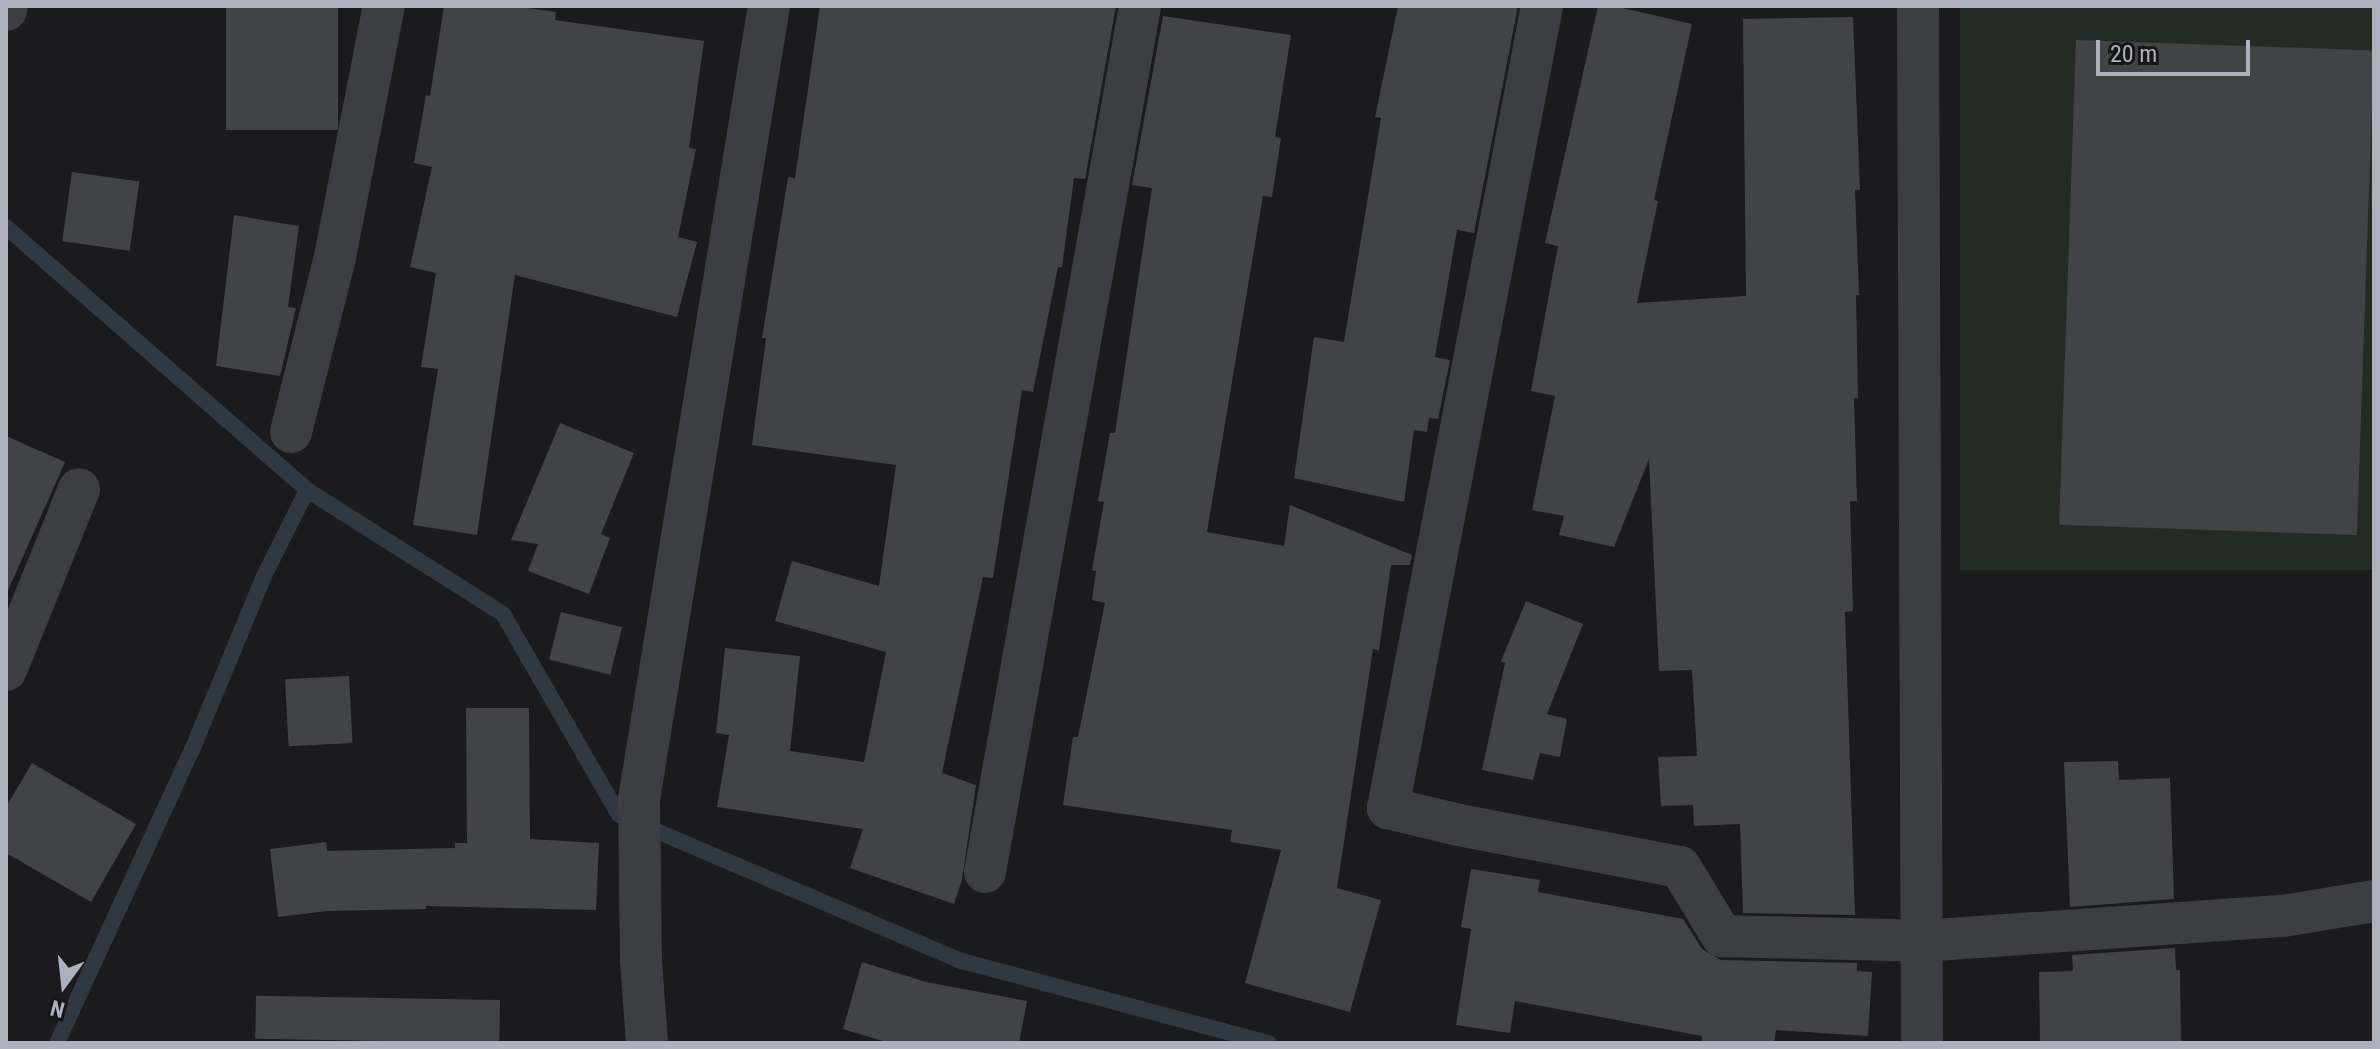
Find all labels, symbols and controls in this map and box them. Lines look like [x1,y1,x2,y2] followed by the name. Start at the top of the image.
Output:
[2100,24,2254,74] scale bar
[2110,40,2157,68] text: 20 m
[24,945,104,1025] north arrow
[48,995,67,1022] text: N

